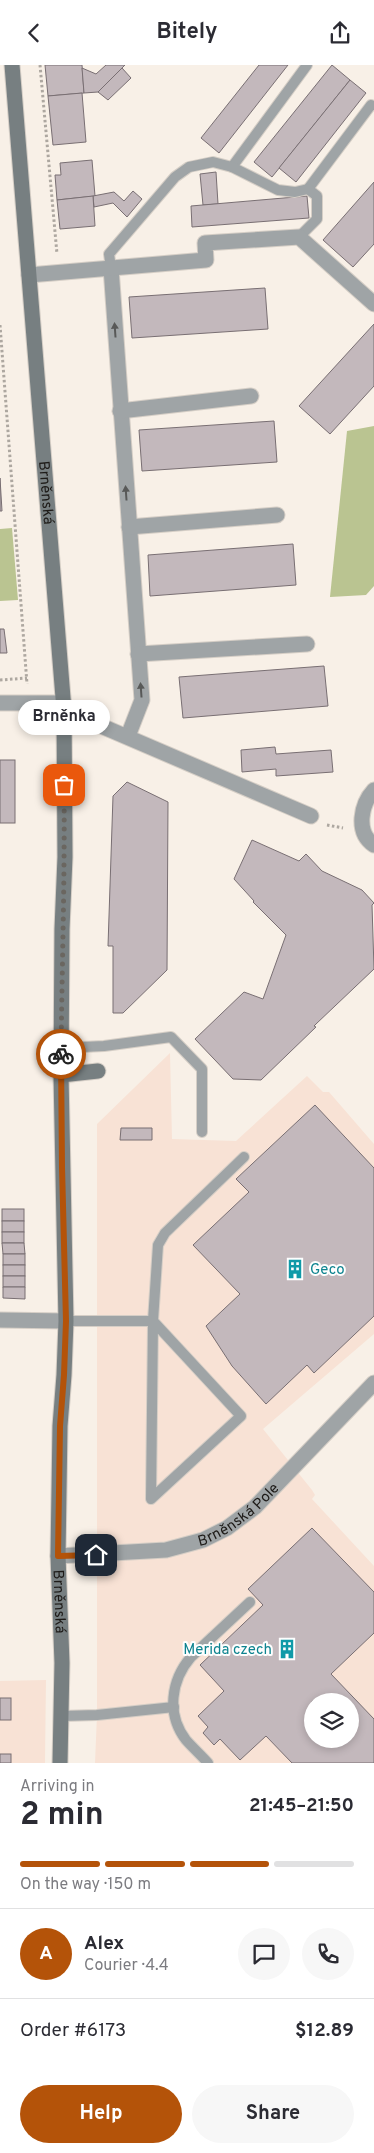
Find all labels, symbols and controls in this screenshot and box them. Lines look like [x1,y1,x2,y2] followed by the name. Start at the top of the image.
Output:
[20,19,48,47] icon: back
[156,19,218,46] text: Bitely
[326,19,354,47] icon: share
[110,322,118,338] one-way arrow
[33,460,57,525] street label: Brněnská
[122,484,130,500] one-way arrow
[137,681,145,697] one-way arrow
[18,700,110,735] callout: Brněnka
[32,707,96,727] text: Brněnka
[43,764,85,806] pin
[50,771,78,799] icon: bag
[36,1029,86,1079] courier
[47,1040,75,1068] icon: bike
[284,1258,306,1280] building icon: Geco
[310,1261,345,1280] place label: Geco
[196,1480,284,1552] street label: Brněnská Pole
[75,1534,117,1576] pin
[82,1541,110,1569] icon: home
[48,1569,69,1634] street label: Brněnská
[276,1638,298,1660] building icon: Merida czech
[183,1641,272,1660] place label: Merida czech
[304,1693,359,1748] map controls
[304,1693,359,1748] button: layers
[20,1777,95,1797] text: Arriving in
[249,1794,354,1818] text: 21:45–21:50
[20,1796,104,1836] text: 2 min
[20,1875,151,1895] text: On the way · 150 m
[238,1928,290,1980] button: chat
[302,1928,354,1980] button: phone
[84,1932,124,1956] text: Alex
[39,1942,53,1966] text: A
[84,1956,169,1976] text: Courier · 4.4
[20,2019,126,2043] text: Order #6173
[295,2019,354,2043] text: $12.89
[20,2085,182,2143] button: Help
[192,2085,354,2143] button: Share

